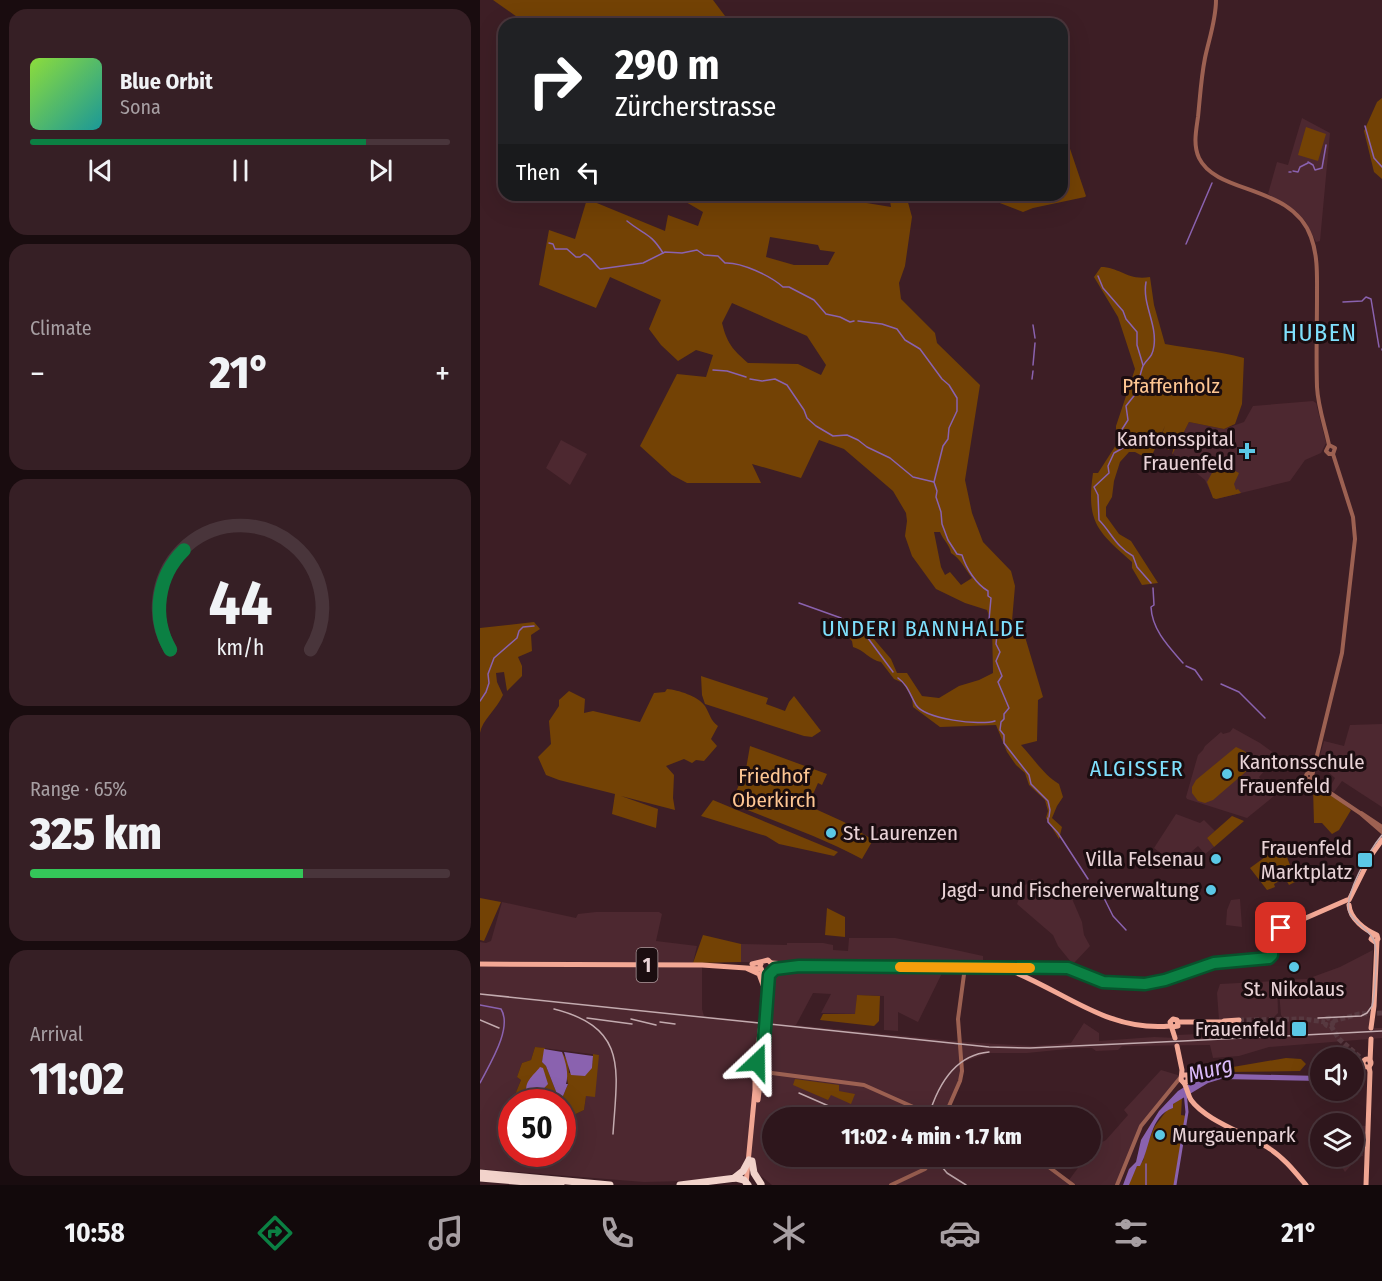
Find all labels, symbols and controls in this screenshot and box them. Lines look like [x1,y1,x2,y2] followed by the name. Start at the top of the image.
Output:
[615,40,720,90] text: 290 m
[516,42,594,120] icon: right
[120,68,213,95] text: Blue Orbit
[615,91,776,123] text: Zürcherstrasse
[120,95,161,119] text: Sona
[84,154,117,187] icon: previous
[224,154,257,187] icon: pause
[364,154,397,187] icon: next
[572,156,605,189] icon: left
[516,159,560,186] text: Then
[30,316,92,340] text: Climate
[1282,319,1358,347] district label: HUBEN
[209,346,270,400] text: 21°
[30,354,45,394] text: −
[435,354,450,394] text: +
[1122,373,1220,399] park label: Pfaffenholz
[1116,426,1234,476] place label: Kantonsspital Frauenfeld
[1238,442,1256,460] marker: Kantonsspital Frauenfeld
[208,566,272,641] text: 44
[822,615,1026,642] district label: UNDERI BANNHALDE
[216,635,264,661] text: km/h
[1239,749,1365,799] place label: Kantonsschule Frauenfeld
[1090,755,1184,782] district label: ALGISSER
[732,763,816,813] park label: Friedhof Oberkirch
[1220,767,1234,781] marker: Kantonsschule Frauenfeld
[30,777,127,801] text: Range · 65%
[30,807,162,861] text: 325 km
[843,820,958,846] place label: St. Laurenzen
[824,826,838,840] marker: St. Laurenzen
[1261,835,1352,885] place label: Frauenfeld Marktplatz
[1086,846,1204,872] place label: Villa Felsenau
[1356,851,1374,869] marker: Frauenfeld Marktplatz
[1209,852,1223,866] marker: Villa Felsenau
[941,877,1199,903] place label: Jagd- und Fischereiverwaltung
[1204,883,1218,897] marker: Jagd- und Fischereiverwaltung
[1255,902,1306,953] pin
[1264,911,1297,944] icon: arrive
[636,948,658,982] road number: 1
[1287,960,1301,974] marker: St. Nikolaus
[1243,976,1345,1002] place label: St. Nikolaus
[1195,1016,1286,1042] place label: Frauenfeld
[1290,1020,1308,1038] marker: Frauenfeld
[30,1022,83,1046] text: Arrival
[725,1030,789,1094] position arrow
[1310,1047,1364,1167] map controls
[1310,1047,1364,1101] button: sound
[1185,1051,1236,1088] water label: Murg
[30,1052,124,1106] text: 11:02
[498,1089,576,1167] speed limit sign: 50
[1310,1113,1364,1167] button: layers
[1172,1122,1296,1148] place label: Murgauenpark
[841,1123,1022,1150] text: 11:02 · 4 min · 1.7 km
[1153,1128,1167,1142] marker: Murgauenpark
[254,1212,296,1254] icon: directions
[425,1212,467,1254] icon: music
[596,1212,638,1254] icon: phone
[768,1212,810,1254] icon: climate
[939,1212,981,1254] icon: car
[1110,1212,1152,1254] icon: filters
[65,1217,125,1249] text: 10:58
[1281,1217,1317,1249] text: 21°

